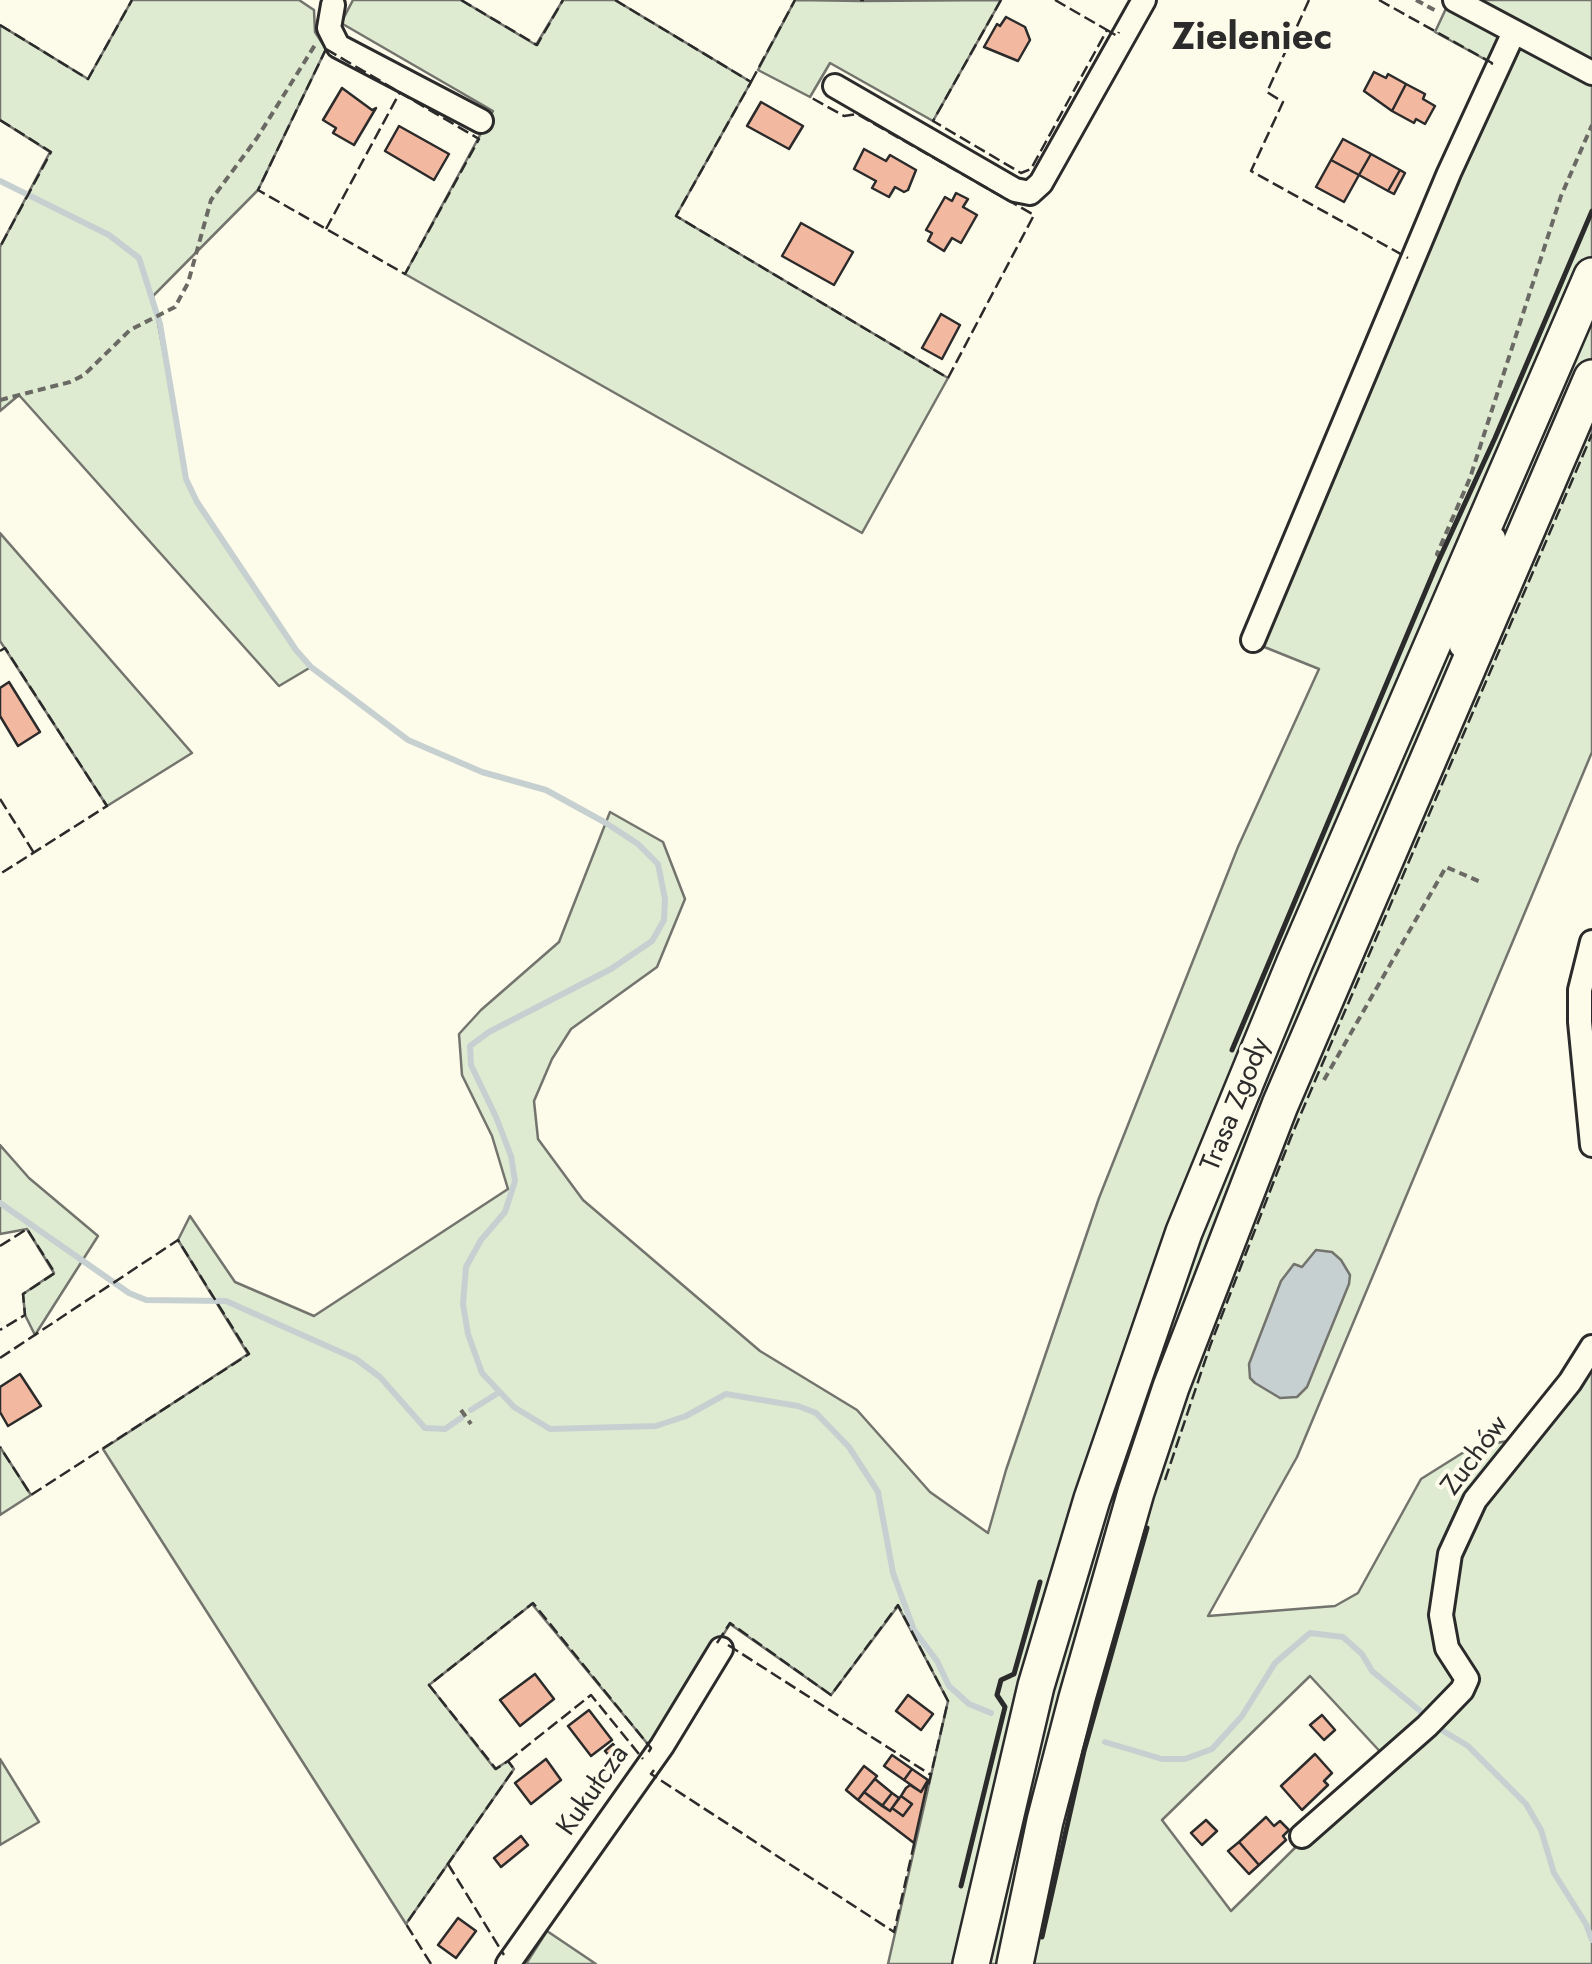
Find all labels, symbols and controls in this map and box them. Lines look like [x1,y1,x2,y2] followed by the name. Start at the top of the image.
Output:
[1172,17,1332,63] district label: Zieleniec
[1195,1033,1279,1177] street label: Trasa Zgody
[1435,1410,1517,1502] street label: Zuchów
[551,1739,637,1843] street label: Kukułcza

